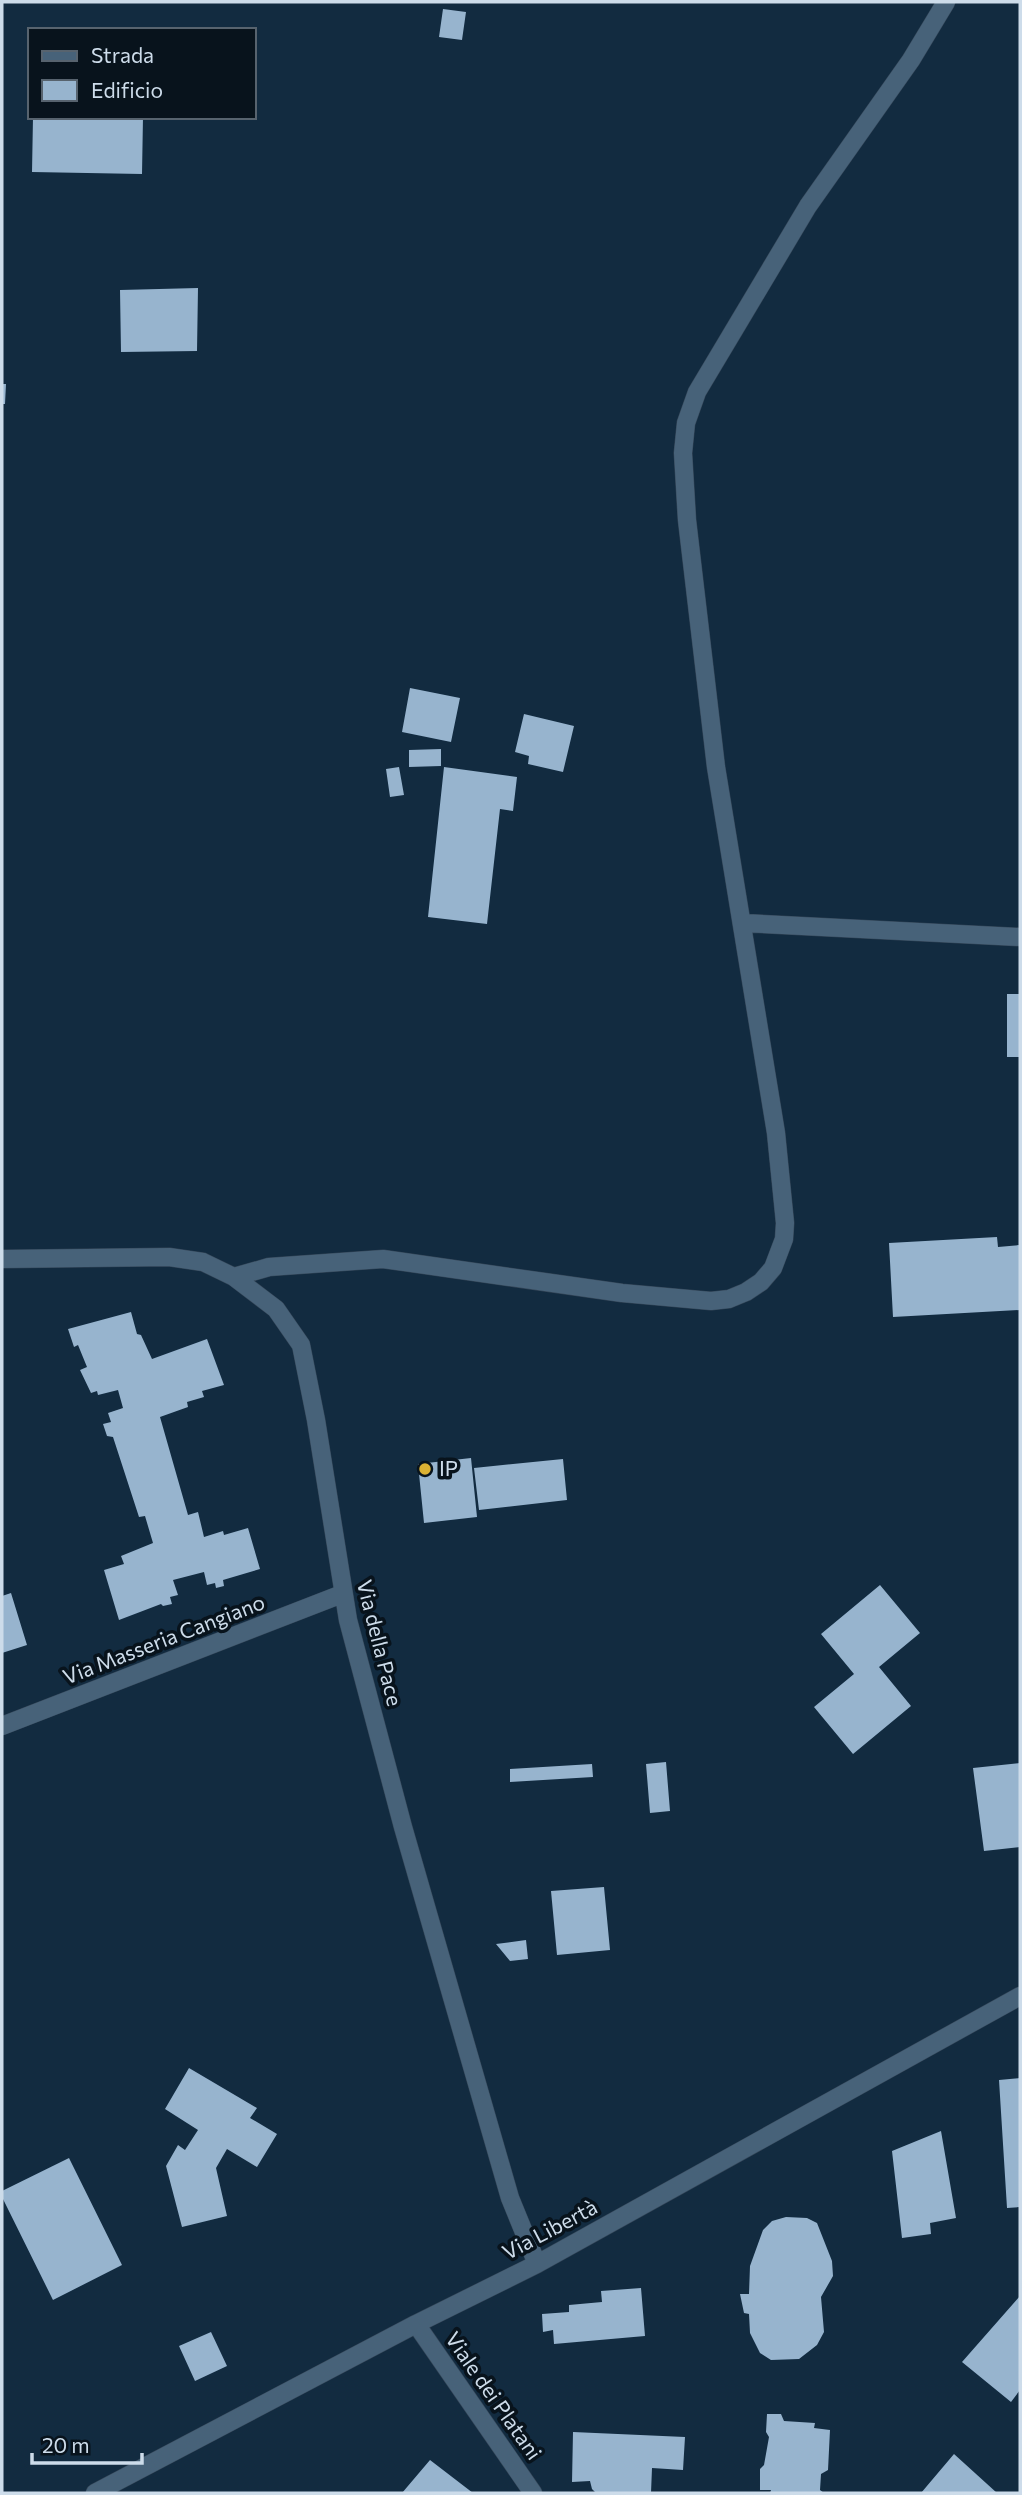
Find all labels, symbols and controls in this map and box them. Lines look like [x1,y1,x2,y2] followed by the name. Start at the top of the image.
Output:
[28,28,256,119] legend
[91,42,154,67] text: Strada
[91,77,163,102] text: Edificio
[439,1455,458,1480] place label: IP
[417,1461,433,1477] marker: IP
[353,1577,408,1708] street label: Via della Pace
[59,1589,268,1689] street label: Via Masseria Cangiano
[498,2193,601,2264] street label: Via Libertà
[441,2326,548,2464] street label: Viale dei Platani
[32,2422,142,2466] scale bar
[42,2432,90,2457] text: 20 m

